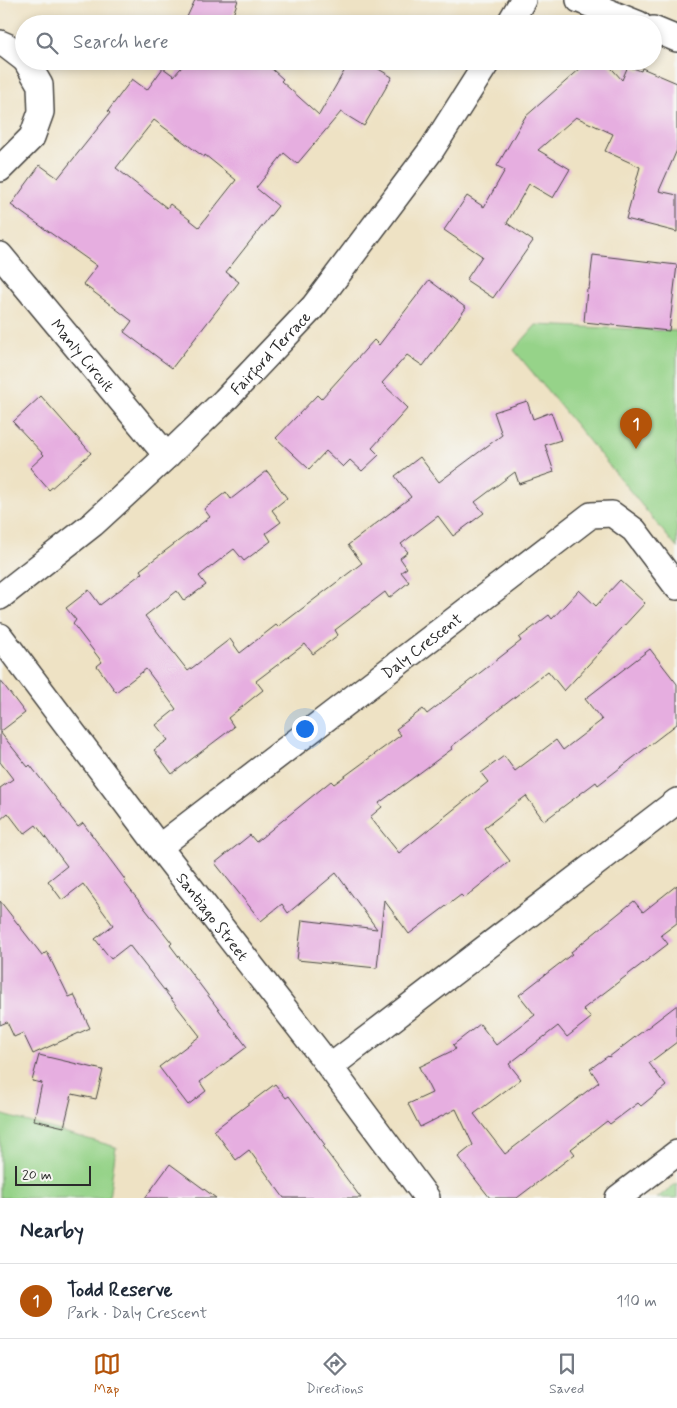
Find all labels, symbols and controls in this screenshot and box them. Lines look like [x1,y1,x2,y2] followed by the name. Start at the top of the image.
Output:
[15,15,662,70] search box
[33,29,61,57] icon: search
[73,30,169,55] text: Search here
[226,307,316,400] street label: Fairford Terrace
[45,315,118,397] street label: Manly Circuit
[620,408,652,449] pin: 1
[378,609,467,684] street label: Daly Crescent
[292,716,318,742] your location
[171,869,253,966] street label: Santiago Street
[15,1163,91,1186] scale bar
[22,1166,52,1184] text: 20 m
[20,1217,84,1245] text: Nearby
[67,1278,173,1303] text: Todd Reserve
[32,1291,40,1312] text: 1
[616,1291,657,1312] text: 110 m
[67,1303,207,1324] text: Park · Daly Crescent
[93,1350,121,1398] tab: Map
[306,1350,364,1398] tab: Directions
[549,1350,584,1398] tab: Saved

